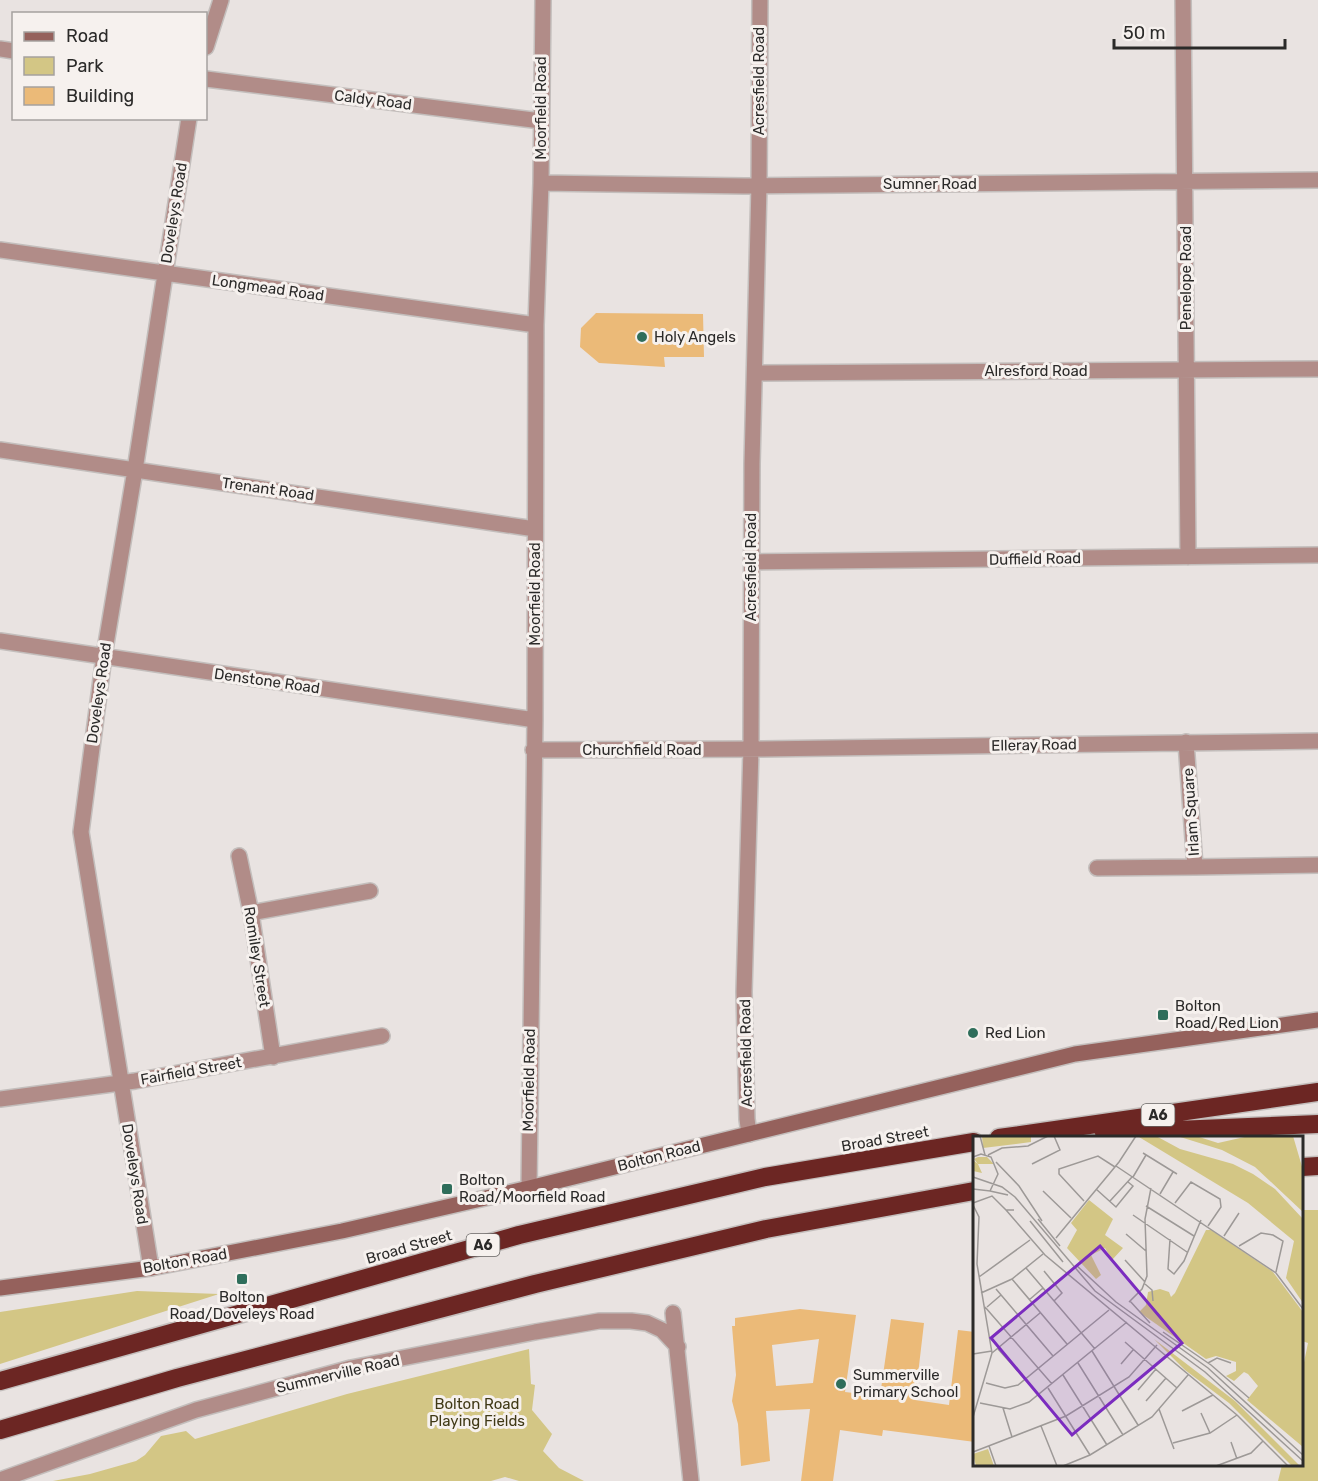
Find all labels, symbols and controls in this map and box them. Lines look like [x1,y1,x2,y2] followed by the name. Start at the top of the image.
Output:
[12,12,207,120] legend
[1114,12,1285,50] scale bar
[1123,22,1166,44] text: 50 m
[66,25,109,47] text: Road
[750,27,768,135] street label: Acresfield Road
[66,55,104,77] text: Park
[532,56,550,160] street label: Moorfield Road
[66,85,134,107] text: Building
[333,86,413,114] street label: Caldy Road
[157,161,191,265] street label: Doveleys Road
[883,175,977,193] street label: Sumner Road
[1177,226,1195,330] street label: Penelope Road
[211,271,325,305] street label: Longmead Road
[654,328,736,346] place label: Holy Angels
[635,330,649,344] marker: Holy Angels
[984,362,1088,380] street label: Alresford Road
[221,474,315,504] street label: Trenant Road
[742,513,760,621] street label: Acresfield Road
[526,542,544,646] street label: Moorfield Road
[989,549,1081,569] street label: Duffield Road
[83,641,115,745] street label: Doveleys Road
[213,665,321,697] street label: Denstone Road
[991,735,1077,755] street label: Elleray Road
[582,741,702,759] street label: Churchfield Road
[1179,767,1203,857] street label: Irlam Square
[240,905,274,1009] street label: Romiley Street
[1175,997,1279,1032] place label: Bolton Road/Red Lion
[736,999,756,1107] street label: Acresfield Road
[1156,1008,1170,1022] marker: Bolton Road/Red Lion
[985,1024,1046,1042] place label: Red Lion
[966,1026,980,1040] marker: Red Lion
[519,1028,539,1132] street label: Moorfield Road
[139,1053,243,1089] street label: Fairfield Street
[1142,1104,1174,1126] road number: A6
[118,1122,152,1226] street label: Doveleys Road
[840,1122,930,1156] street label: Broad Street
[973,1136,1303,1466] inset map
[616,1137,702,1175] street label: Bolton Road
[459,1171,606,1206] place label: Bolton Road/Moorfield Road
[440,1182,454,1196] marker: Bolton Road/Moorfield Road
[364,1226,454,1268] street label: Broad Street
[466,1234,500,1256] road number: A6
[142,1245,228,1277] street label: Bolton Road
[235,1272,249,1286] marker: Bolton Road/Doveleys Road
[169,1288,315,1323] place label: Bolton Road/Doveleys Road
[275,1351,401,1397] street label: Summerville Road
[853,1366,958,1401] place label: Summerville Primary School
[834,1377,848,1391] marker: Summerville Primary School
[429,1395,525,1430] park label: Bolton Road Playing Fields

